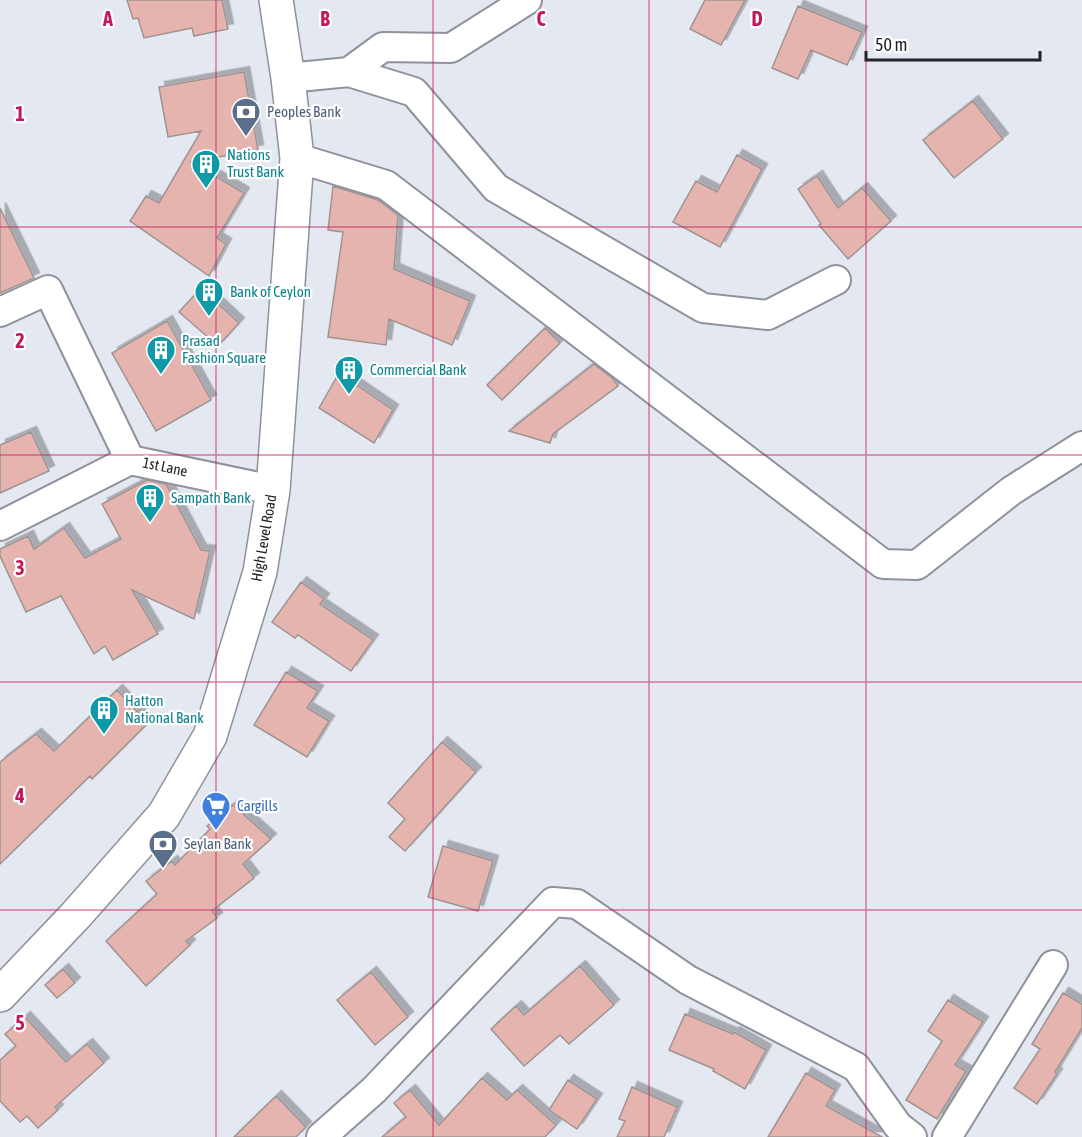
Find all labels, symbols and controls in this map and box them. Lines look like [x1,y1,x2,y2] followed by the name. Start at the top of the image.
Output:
[102,7,113,30] text: A
[320,7,330,30] text: B
[537,7,546,30] text: C
[751,7,763,30] text: D
[866,24,1040,62] scale bar
[875,34,907,55] text: 50 m
[230,96,262,138] bank icon: Peoples Bank
[15,102,25,125] text: 1
[267,103,341,120] place label: Peoples Bank
[227,146,284,180] place label: Nations Trust Bank
[190,148,222,190] building icon: Nations Trust Bank
[193,276,225,318] building icon: Bank of Ceylon
[230,283,311,300] place label: Bank of Ceylon
[15,329,25,352] text: 2
[182,332,266,366] place label: Prasad Fashion Square
[145,334,177,376] building icon: Prasad Fashion Square
[333,354,365,396] building icon: Commercial Bank
[370,361,467,378] place label: Commercial Bank
[141,453,189,480] street label: 1st Lane
[134,482,166,524] building icon: Sampath Bank
[171,489,251,506] place label: Sampath Bank
[248,493,280,583] street label: High Level Road
[15,556,25,579] text: 3
[125,692,204,726] place label: Hatton National Bank
[88,694,120,736] building icon: Hatton National Bank
[14,784,25,807] text: 4
[200,790,232,832] supermarket icon: Cargills
[237,797,278,814] place label: Cargills
[147,828,179,870] bank icon: Seylan Bank
[184,835,252,852] place label: Seylan Bank
[15,1011,25,1034] text: 5

